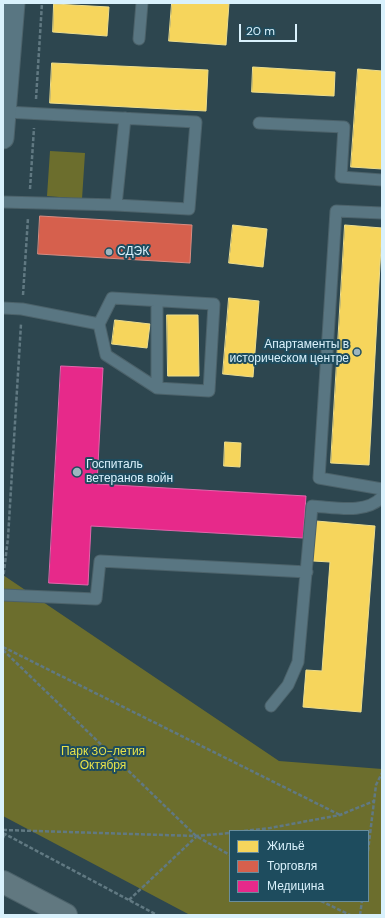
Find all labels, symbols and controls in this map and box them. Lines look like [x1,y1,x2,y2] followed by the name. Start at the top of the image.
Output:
[241,16,299,42] scale bar
[246,23,275,39] text: 20 m
[117,245,149,259] place label: СДЭК
[104,247,114,257] marker: СДЭК
[230,338,349,366] place label: Апартаменты в историческом центре
[352,347,362,357] marker: Апартаменты в историческом центре
[86,458,173,486] place label: Госпиталь ветеранов войн
[71,466,83,478] marker: Госпиталь ветеранов войн
[61,745,145,773] park label: Парк 30-летия Октября
[229,830,369,902] legend
[267,838,305,854] text: Жильё
[267,858,317,874] text: Торговля
[267,878,324,894] text: Медицина

